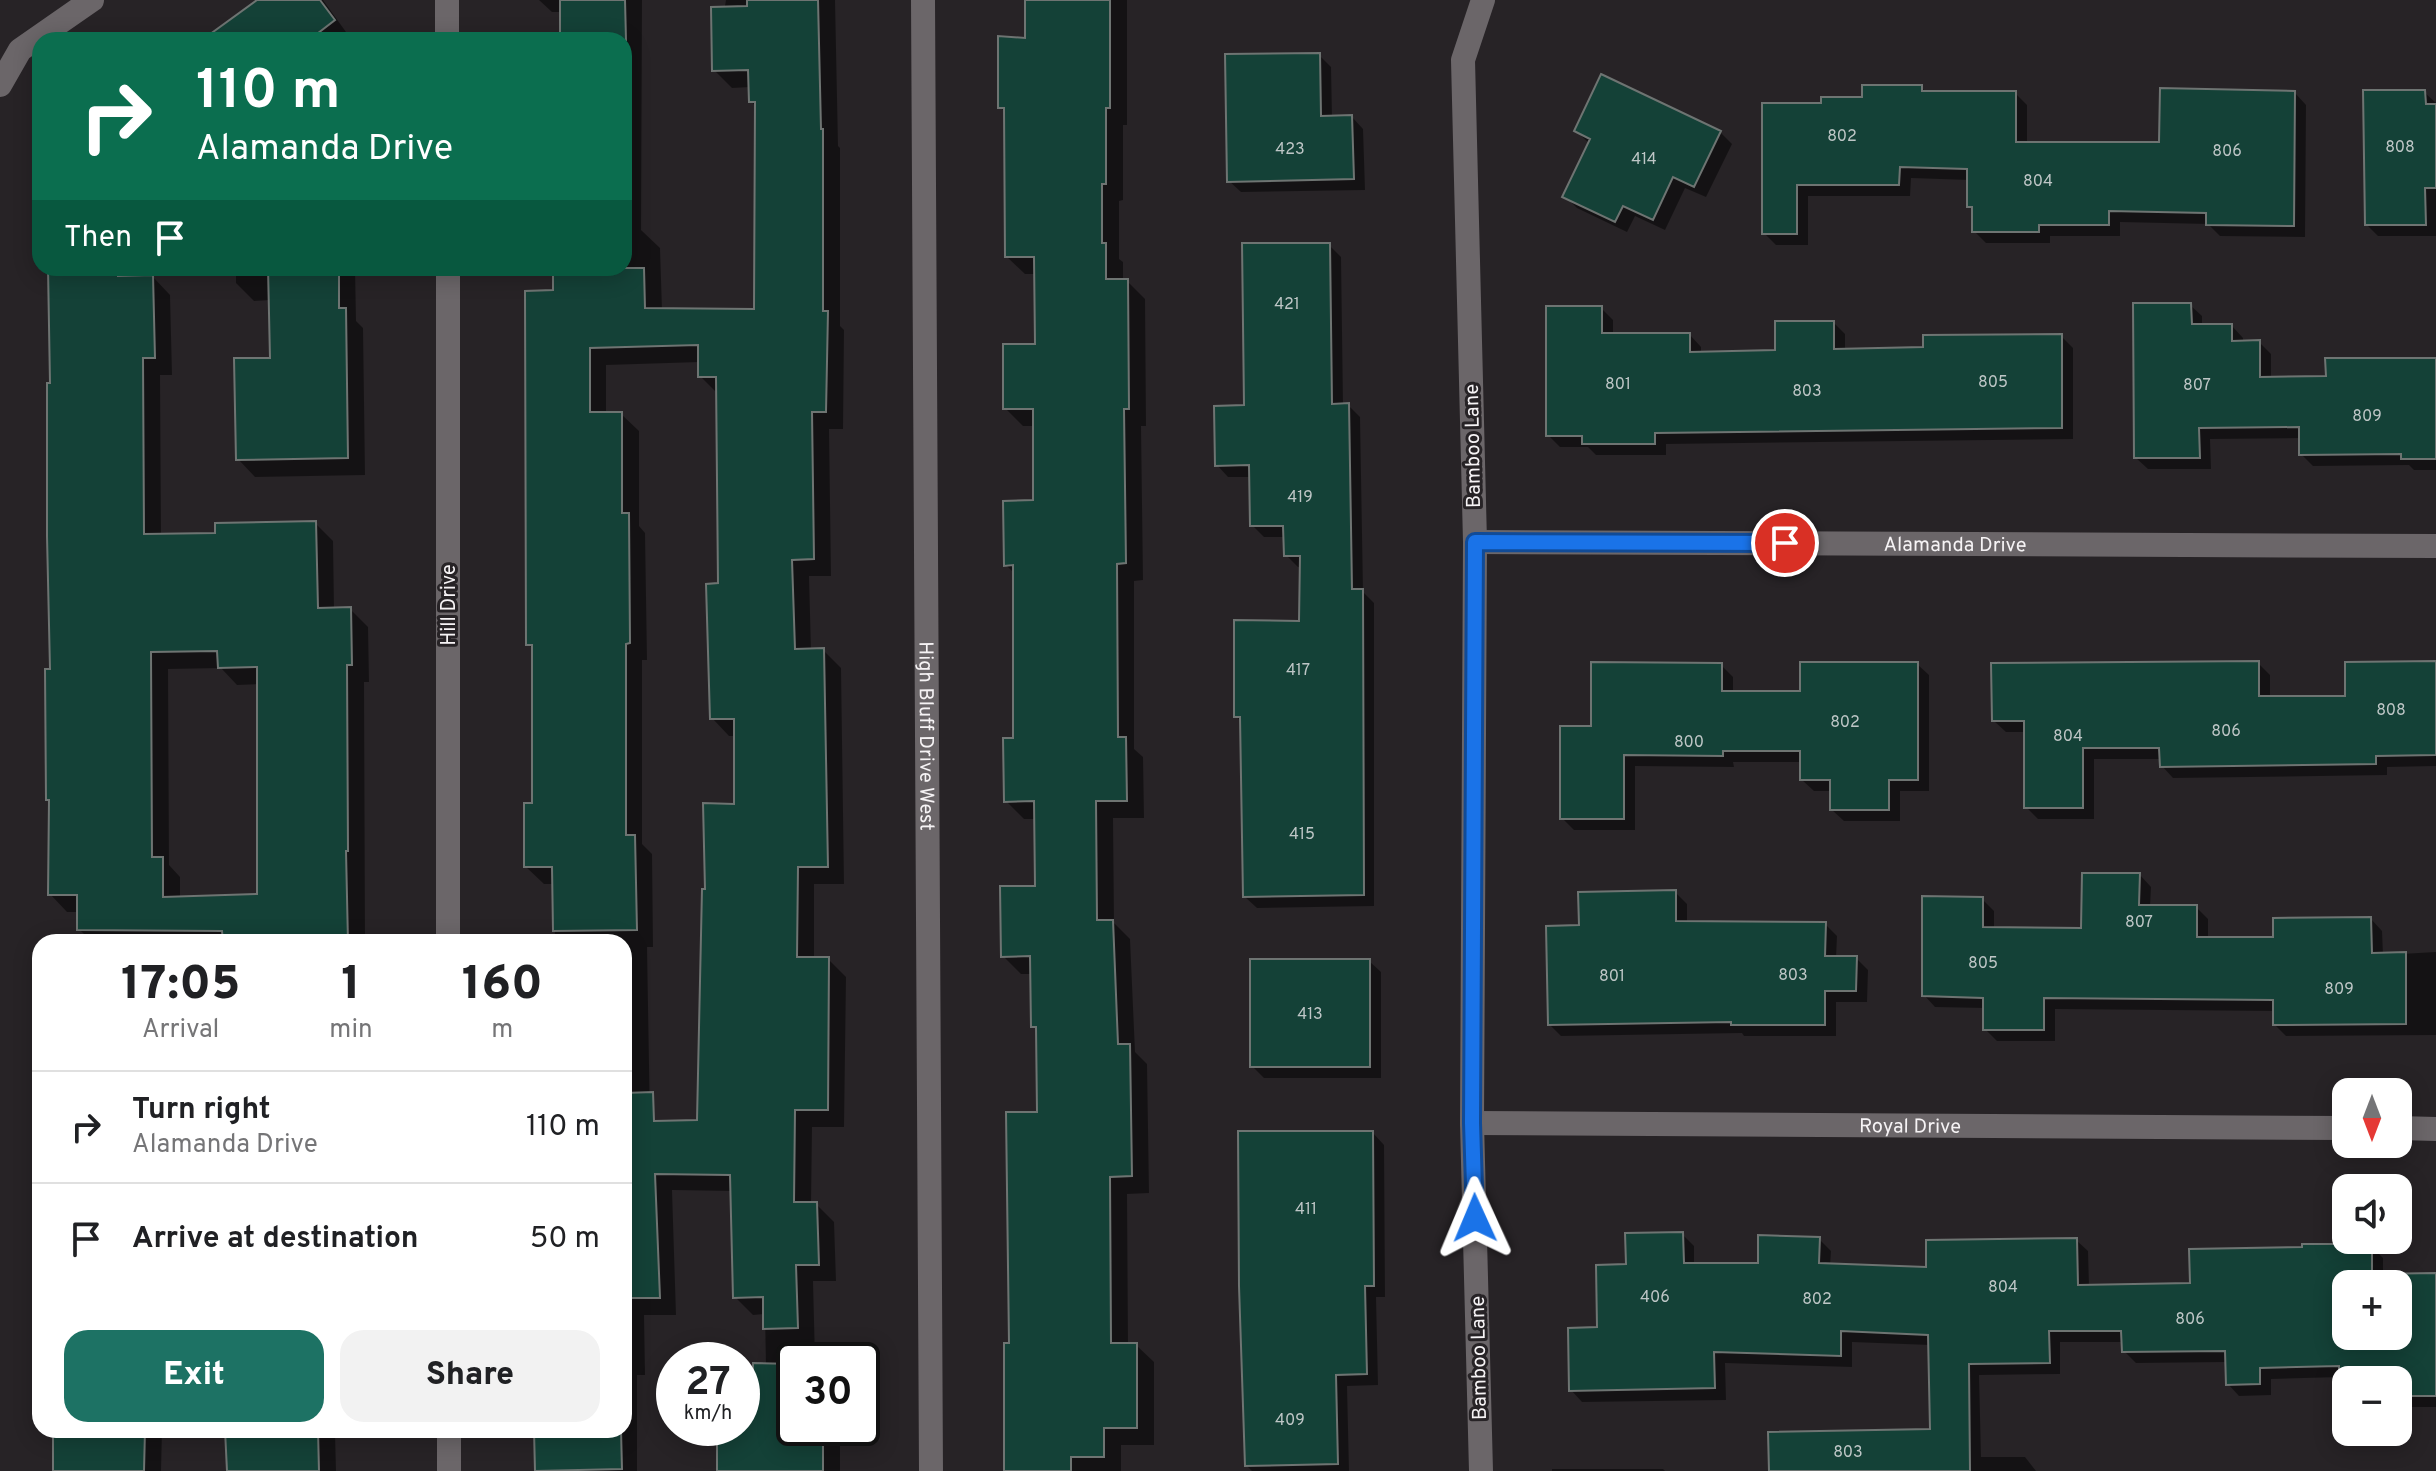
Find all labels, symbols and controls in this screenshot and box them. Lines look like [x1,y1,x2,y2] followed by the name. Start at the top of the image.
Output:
[196,58,341,128] text: 110 m
[64,64,168,168] icon: right
[196,127,453,173] text: Alamanda Drive
[1827,127,1857,147] house number: 802
[2385,138,2415,158] house number: 808
[1275,140,1305,160] house number: 423
[2212,142,2242,162] house number: 806
[1631,150,1657,170] house number: 414
[2023,172,2053,192] house number: 804
[148,216,192,260] icon: arrive
[64,220,132,257] text: Then
[1274,295,1300,315] house number: 421
[1978,373,2008,393] house number: 805
[1605,375,1631,395] house number: 801
[2183,376,2211,396] house number: 807
[1792,382,1822,402] house number: 803
[1460,384,1488,508] street label: Bamboo Lane
[2352,407,2382,427] house number: 809
[1287,488,1313,508] house number: 419
[1751,509,1819,577] pin
[1763,521,1807,565] icon: arrive
[1883,533,2027,559] street label: Alamanda Drive
[437,564,463,646] street label: Hill Drive
[911,641,939,831] street label: High Bluff Drive West
[1286,661,1310,681] house number: 417
[2376,701,2406,721] house number: 808
[1830,713,1860,733] house number: 802
[2211,722,2241,742] house number: 806
[2053,727,2083,747] house number: 804
[1674,733,1704,753] house number: 800
[1289,825,1315,845] house number: 415
[2125,913,2153,933] house number: 807
[1968,954,1998,974] house number: 805
[121,956,240,1016] text: 17:05
[341,956,361,1016] text: 1
[462,956,543,1016] text: 160
[1778,966,1808,986] house number: 803
[1599,967,1625,987] house number: 801
[2324,980,2354,1000] house number: 809
[1297,1005,1323,1025] house number: 413
[142,1014,219,1047] text: Arrival
[329,1014,373,1047] text: min
[491,1014,513,1047] text: m
[2332,1078,2412,1158] north arrow
[2332,1078,2412,1446] map controls
[132,1092,270,1129] text: Turn right
[64,1105,108,1149] icon: right
[526,1109,600,1146] text: 110 m
[1859,1114,1961,1141] street label: Royal Drive
[132,1129,318,1162] text: Alamanda Drive
[2332,1174,2412,1254] button: sound
[1433,1176,1517,1260] position arrow
[1295,1200,1317,1220] house number: 411
[64,1217,108,1261] icon: arrive
[132,1221,418,1258] text: Arrive at destination
[530,1221,600,1258] text: 50 m
[2332,1270,2412,1350] button: +
[1988,1278,2018,1298] house number: 804
[1640,1288,1670,1308] house number: 406
[1802,1290,1832,1310] house number: 802
[1466,1296,1494,1420] street label: Bamboo Lane
[2175,1310,2205,1330] house number: 806
[64,1330,324,1422] button: Exit
[340,1330,600,1422] button: Share
[776,1342,880,1446] speed limit sign: 30
[685,1359,731,1409] text: 27
[2332,1366,2412,1446] button: −
[684,1401,732,1427] text: km/h
[1275,1411,1305,1431] house number: 409
[1833,1443,1863,1463] house number: 803

